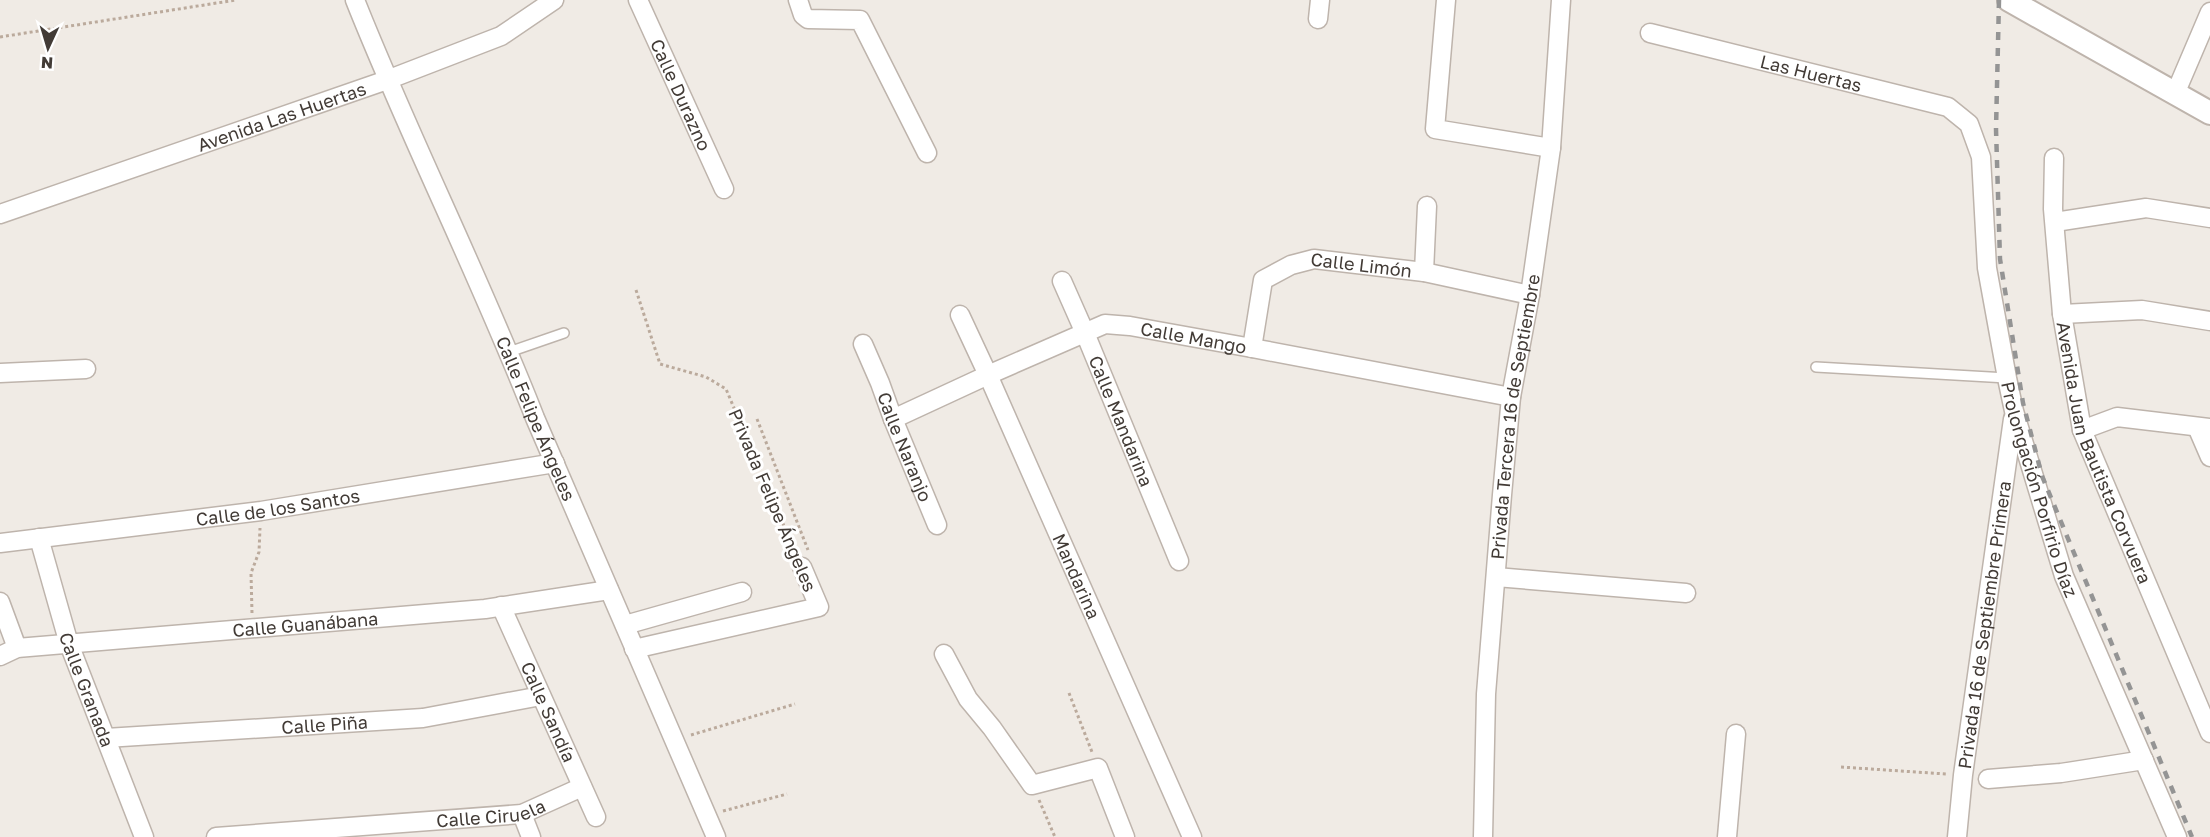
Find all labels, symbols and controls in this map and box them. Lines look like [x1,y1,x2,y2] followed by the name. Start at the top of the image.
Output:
[18,18,78,78] north arrow
[646,35,716,154] street label: Calle Durazno
[1758,50,1864,96] street label: Las Huertas
[40,53,54,73] text: N
[194,77,369,156] street label: Avenida Las Huertas
[1309,248,1413,281] street label: Calle Limón
[1486,273,1544,560] street label: Privada Tercera 16 de Septiembre
[1139,317,1248,358] street label: Calle Mango
[2053,320,2157,587] street label: Avenida Juan Bautista Corvuera
[492,333,580,504] street label: Calle Felipe Ángeles
[1084,352,1158,490] street label: Calle Mandarina
[1997,379,2083,600] street label: Prolongación Porfirio Díaz
[873,389,937,505] street label: Calle Naranjo
[724,405,822,595] street label: Privada Felipe Ángeles
[1953,479,2015,770] street label: Privada 16 de Septiembre Primera
[195,484,361,530] street label: Calle de los Santos
[1048,530,1105,622] street label: Mandarina
[231,607,379,641] street label: Calle Guanábana
[55,630,119,750] street label: Calle Granada
[517,658,581,765] street label: Calle Sandía
[281,711,368,738] street label: Calle Piña
[435,794,549,831] street label: Calle Ciruela

